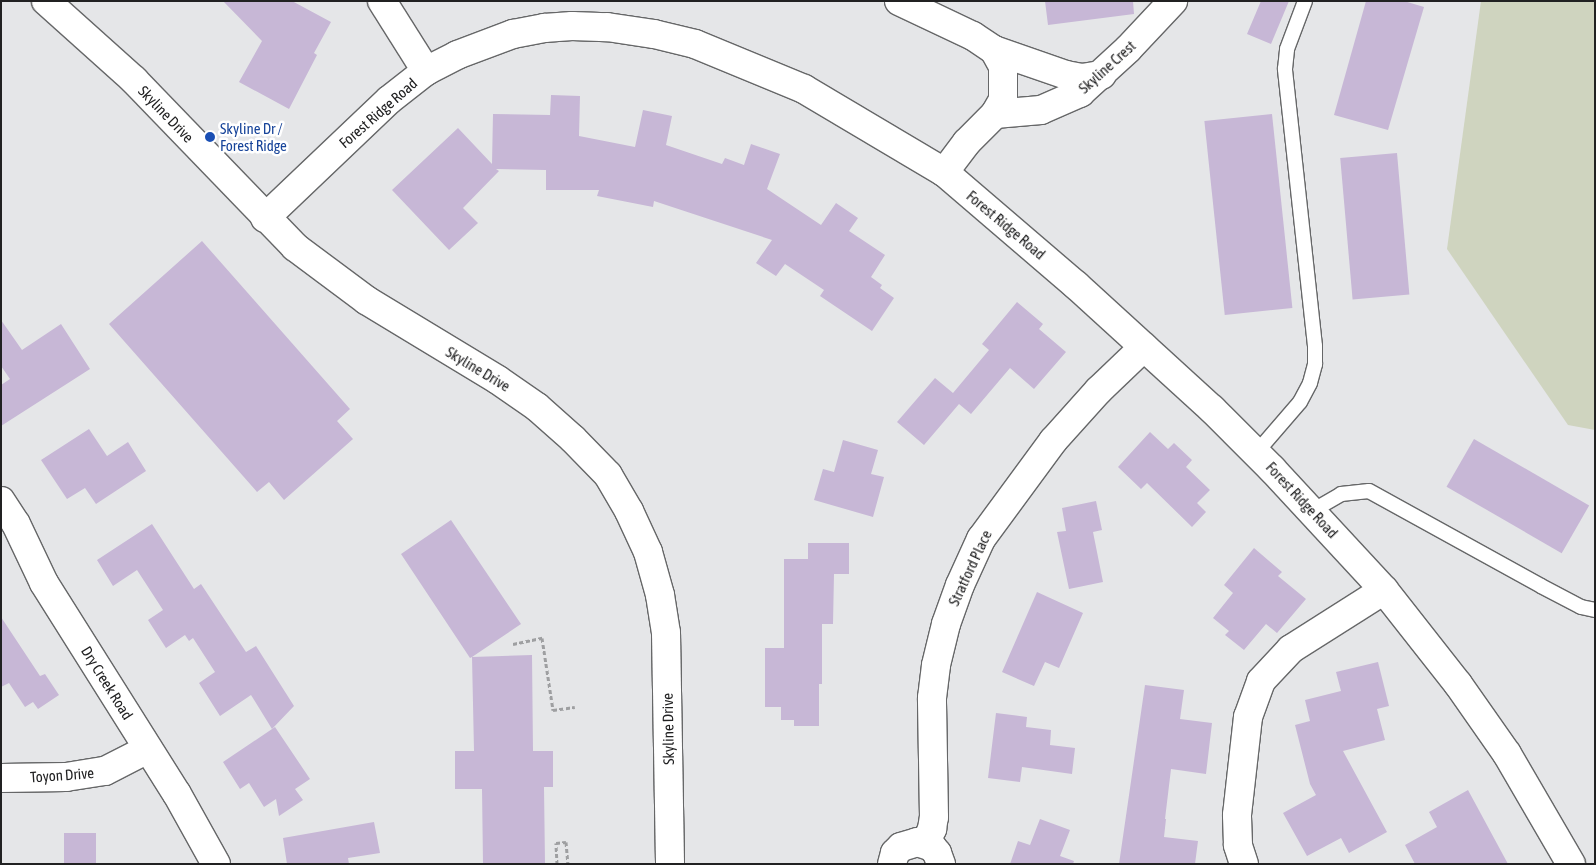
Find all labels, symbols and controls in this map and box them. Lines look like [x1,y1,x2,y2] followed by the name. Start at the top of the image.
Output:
[1075,37,1139,97] street label: Skyline Crest
[335,74,421,152] street label: Forest Ridge Road
[135,82,197,146] street label: Skyline Drive
[220,119,287,154] place label: Skyline Dr / Forest Ridge
[204,131,216,143] marker: Skyline Dr / Forest Ridge
[963,187,1049,263] street label: Forest Ridge Road
[443,343,513,395] street label: Skyline Drive
[1262,458,1342,542] street label: Forest Ridge Road
[945,527,995,609] street label: Stratford Place
[77,643,137,723] street label: Dry Creek Road
[658,693,678,765] street label: Skyline Drive
[29,764,95,786] street label: Toyon Drive

